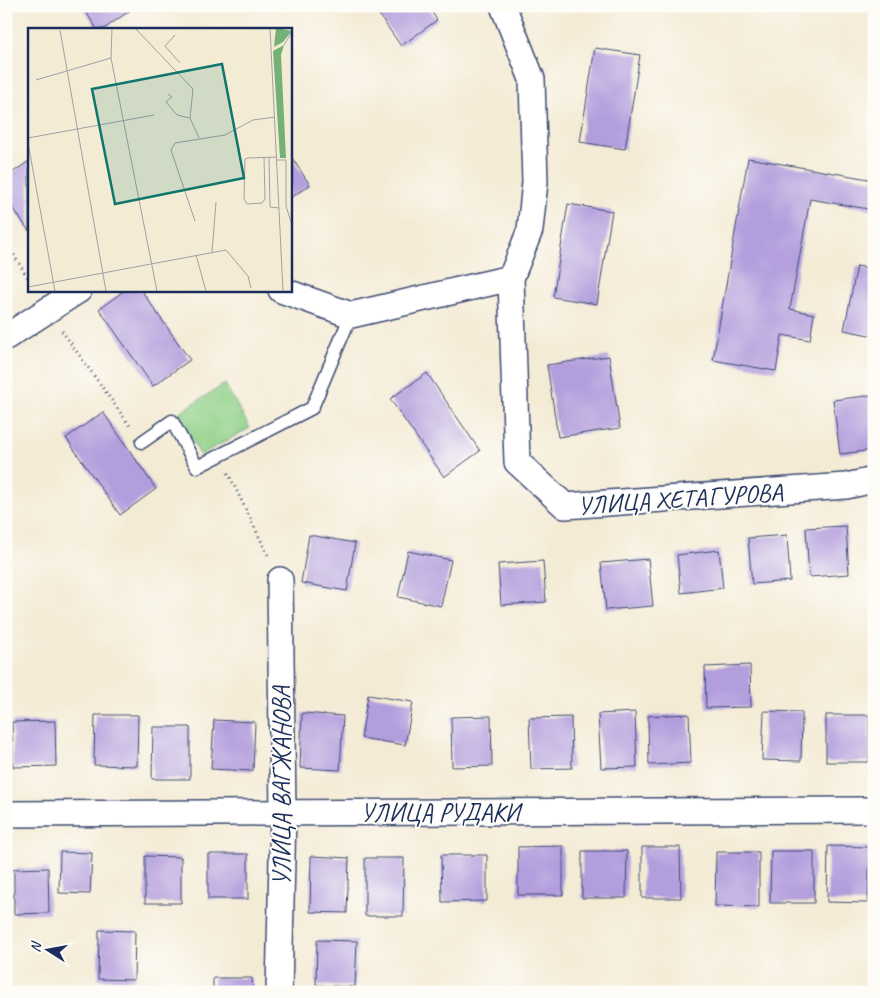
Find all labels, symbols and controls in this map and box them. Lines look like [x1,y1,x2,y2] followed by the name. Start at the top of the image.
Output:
[28,28,291,291] inset map
[577,476,784,522] street label: УЛИЦА ХЕТАГУРОВА
[266,685,298,886] street label: УЛИЦА ВАГЖАНОВА
[361,797,524,829] street label: УЛИЦА РУДАКИ
[22,926,72,976] north arrow
[27,939,45,953] text: N

